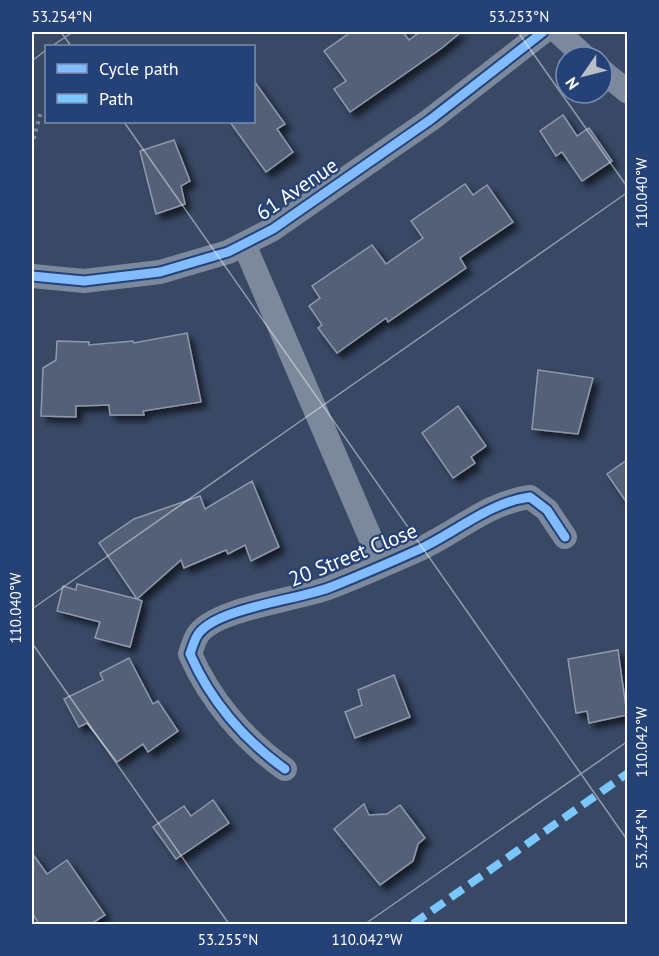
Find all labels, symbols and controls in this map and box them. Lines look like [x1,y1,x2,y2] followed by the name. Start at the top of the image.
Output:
[32,7,92,26] text: 53.254°N
[489,7,549,26] text: 53.253°N
[45,45,255,123] legend
[554,45,614,105] north arrow
[99,57,179,80] text: Cycle path
[561,74,583,94] text: N
[99,87,133,110] text: Path
[250,151,343,226] street label: 61 Avenue
[632,157,651,229] text: 110.040°W
[284,516,421,593] street label: 20 Street Close
[6,572,25,644] text: 110.040°W
[632,706,651,778] text: 110.042°W
[632,809,651,869] text: 53.254°N
[198,930,258,949] text: 53.255°N
[331,930,403,949] text: 110.042°W

